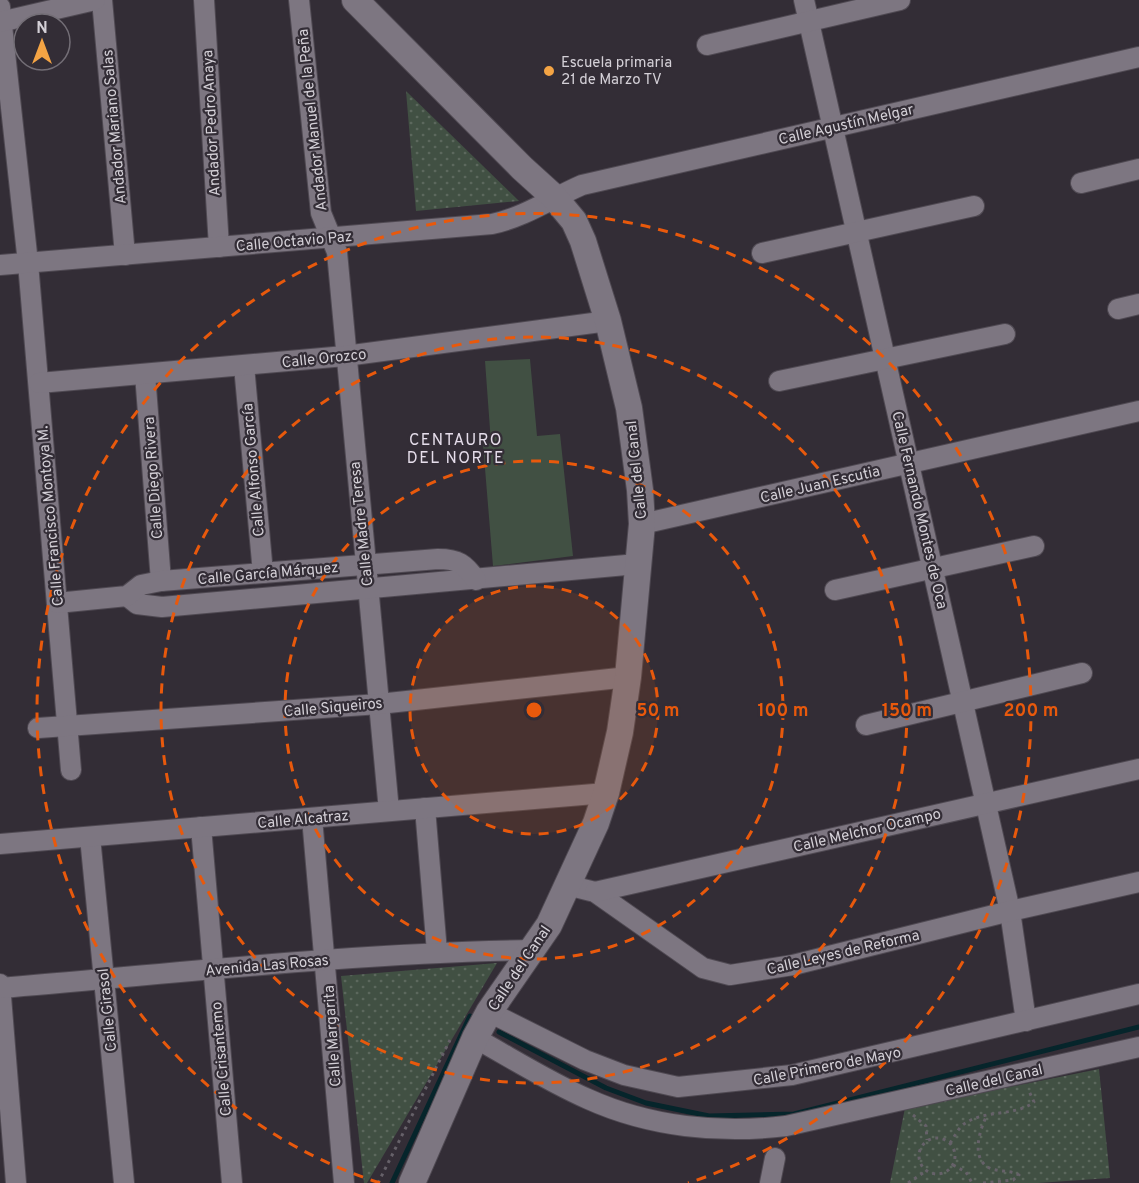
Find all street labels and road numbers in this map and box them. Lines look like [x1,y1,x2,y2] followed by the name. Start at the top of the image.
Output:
[294,28,333,212] street label: Andador Manuel de la Peña
[99,49,132,205] street label: Andador Mariano Salas
[199,49,226,197] street label: Andador Pedro Anaya
[777,101,916,150] street label: Calle Agustín Melgar
[235,228,353,257] street label: Calle Octavio Paz
[281,346,367,373] street label: Calle Orozco
[239,402,270,537] street label: Calle Alfonso García
[887,410,951,611] street label: Calle Fernando Montes de Oca
[141,416,168,540] street label: Calle Diego Rivera
[623,420,652,520] street label: Calle del Canal
[34,425,69,607] street label: Calle Francisco Montoya M.
[346,460,378,587] street label: Calle Madre Teresa
[759,462,882,508] street label: Calle Juan Escutia
[197,559,339,590] street label: Calle García Márquez
[283,695,383,722] street label: Calle Siqueiros
[792,805,943,858] street label: Calle Melchor Ocampo
[257,807,350,834] street label: Calle Alcatraz
[485,922,556,1015] street label: Calle del Canal
[765,927,922,980] street label: Calle Leyes de Reforma
[205,952,330,981] street label: Avenida Las Rosas
[95,967,122,1053] street label: Calle Girasol
[320,984,347,1087] street label: Calle Margarita
[208,1001,237,1117] street label: Calle Crisantemo
[752,1044,903,1091] street label: Calle Primero de Mayo
[944,1061,1045,1102] street label: Calle del Canal

